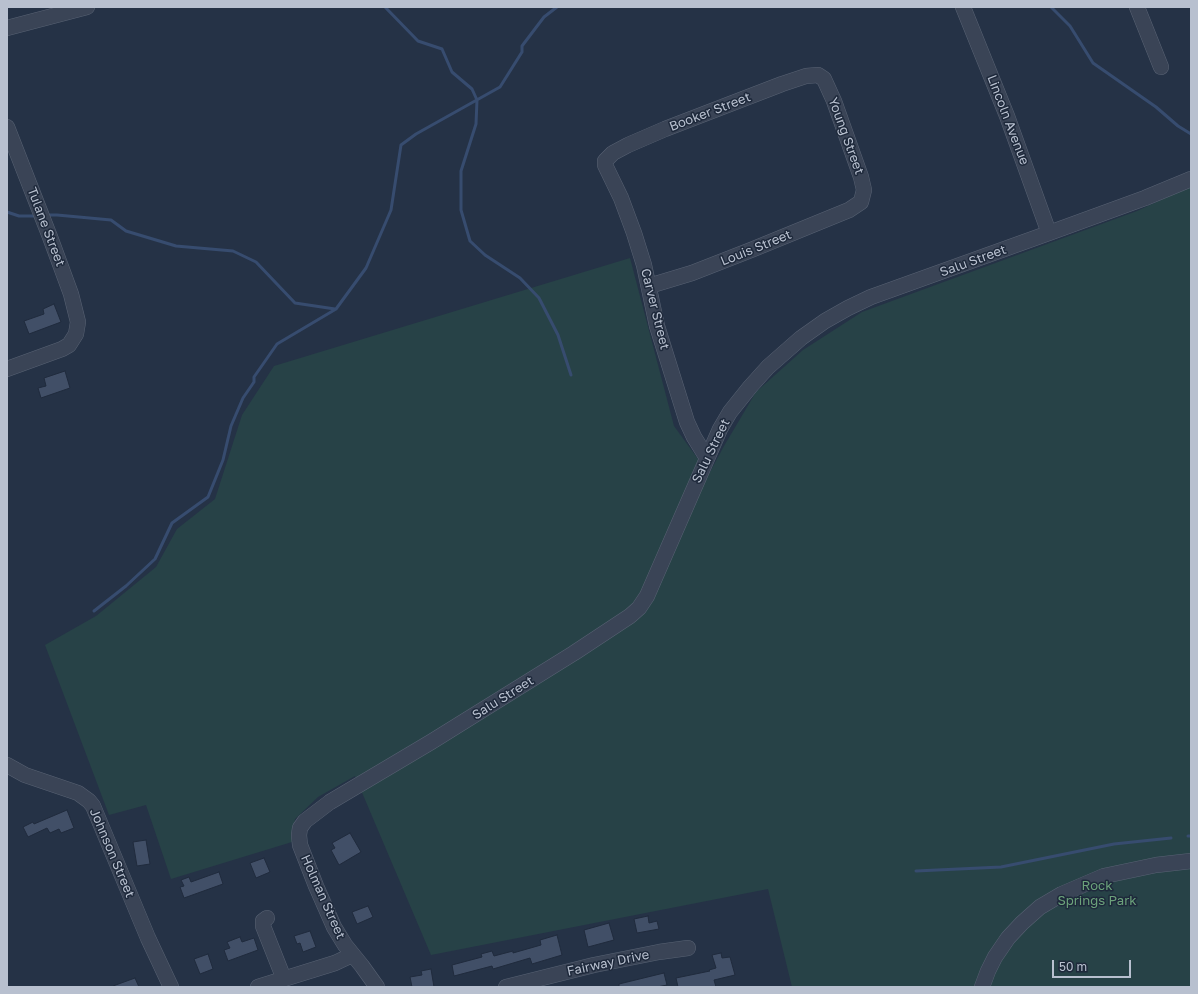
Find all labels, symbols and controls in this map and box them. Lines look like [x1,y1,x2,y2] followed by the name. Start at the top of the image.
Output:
[984,73,1032,167] street label: Lincoln Avenue
[667,89,753,135] street label: Booker Street
[825,95,867,177] street label: Young Street
[24,185,68,269] street label: Tulane Street
[718,227,794,269] street label: Louis Street
[938,242,1008,280] street label: Salu Street
[637,267,673,351] street label: Carver Street
[689,416,733,486] street label: Salu Street
[469,673,537,723] street label: Salu Street
[86,806,138,900] street label: Johnson Street
[297,853,349,941] street label: Holman Street
[1057,878,1137,909] park label: Rock Springs Park
[565,947,651,979] street label: Fairway Drive
[1054,952,1133,978] scale bar
[1059,959,1087,974] text: 50 m

